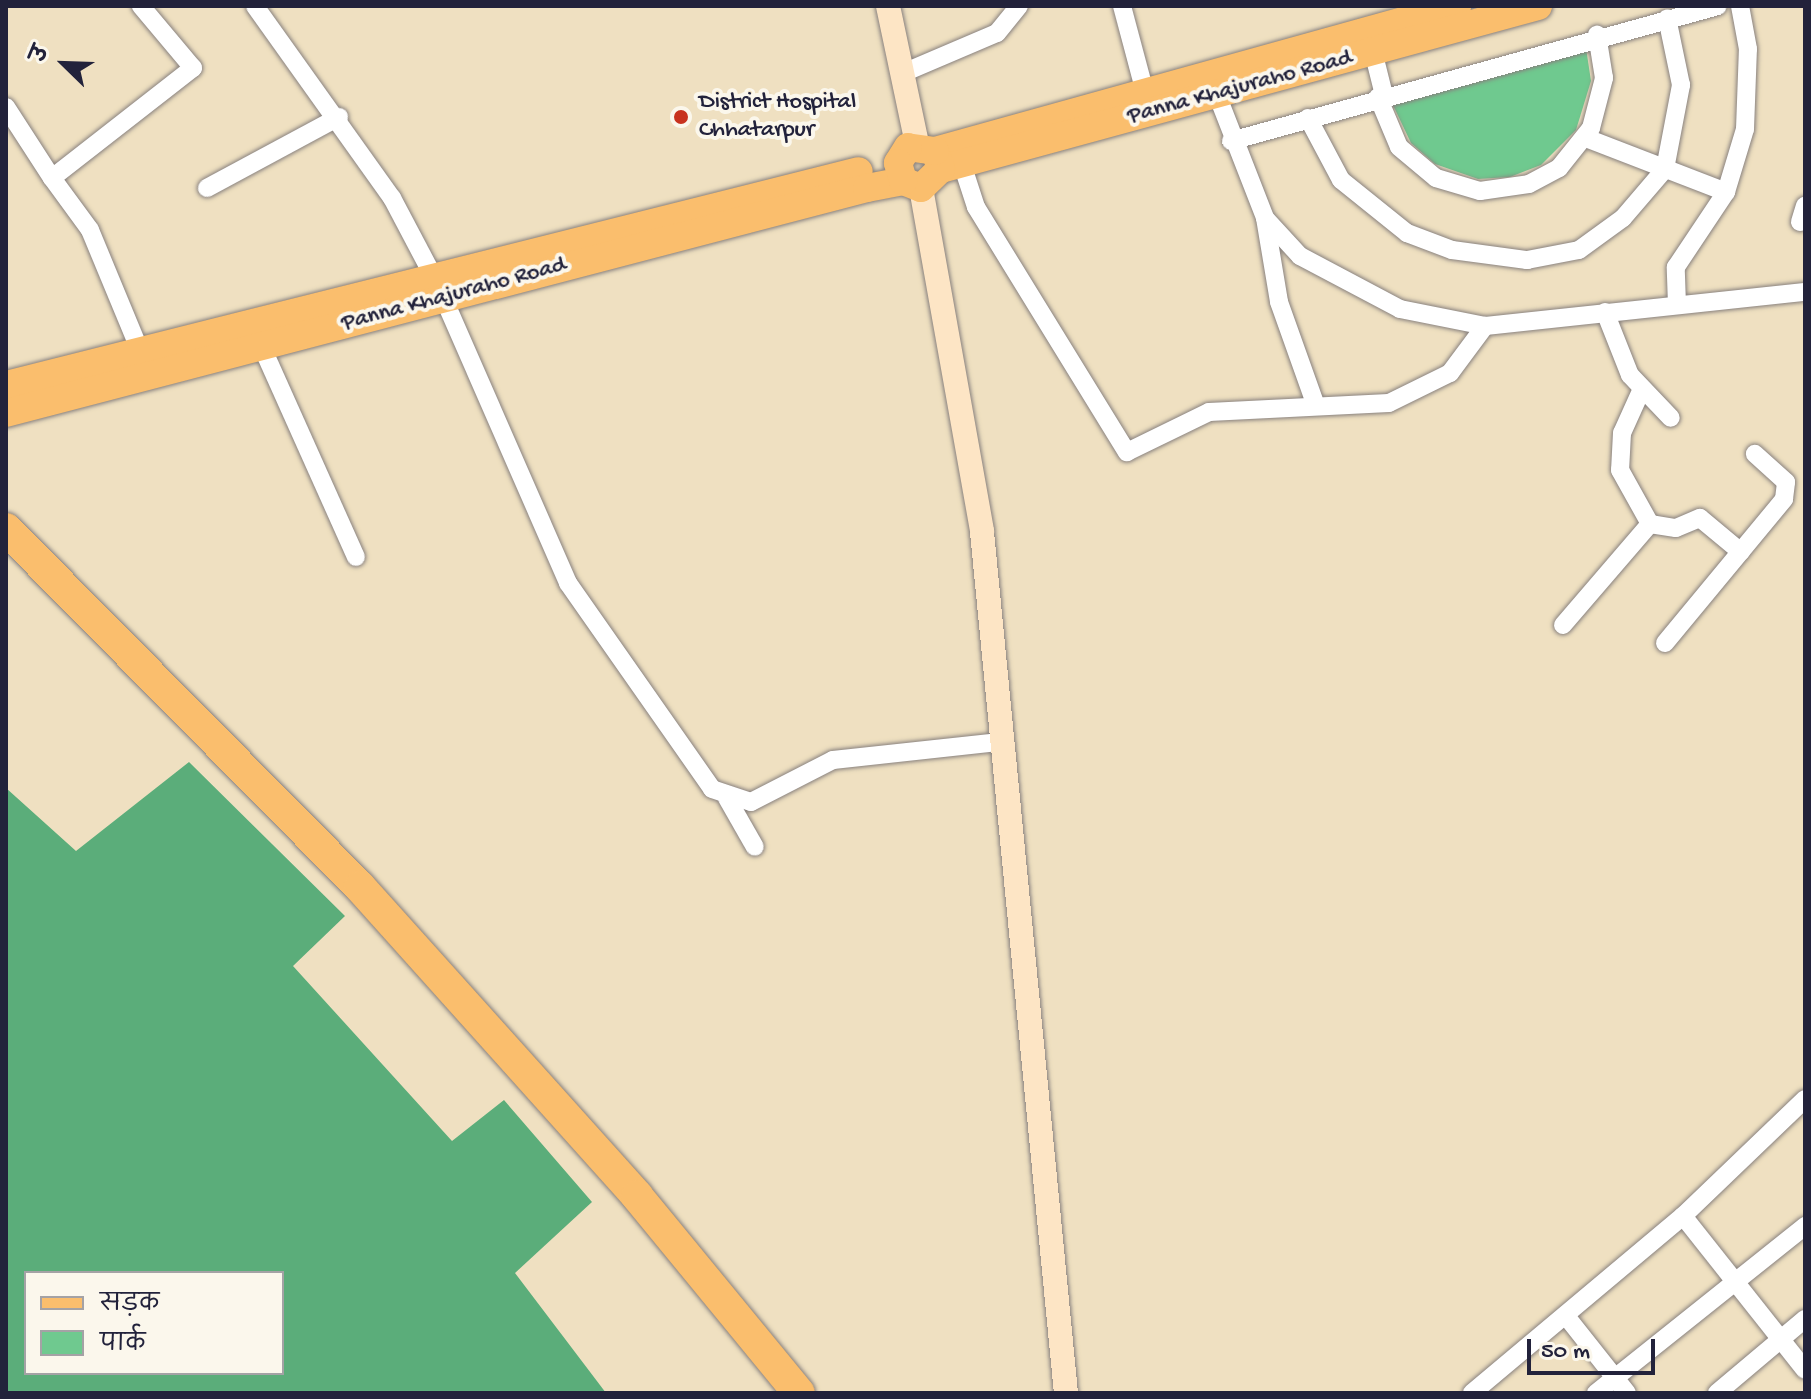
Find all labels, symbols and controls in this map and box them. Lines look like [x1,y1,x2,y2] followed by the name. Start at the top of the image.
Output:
[24,24,104,104] north arrow
[27,43,57,66] text: उ
[1125,44,1355,132] street label: Panna Khajuraho Road
[699,89,856,145] place label: District Hospital Chhatarpur
[670,106,692,128] marker: District Hospital Chhatarpur
[339,251,569,339] street label: Panna Khajuraho Road
[24,1271,284,1375] legend
[100,1291,159,1320] text: सड़क
[1531,1323,1659,1373] scale bar
[100,1331,145,1360] text: पार्क
[1541,1338,1590,1367] text: 50 m

